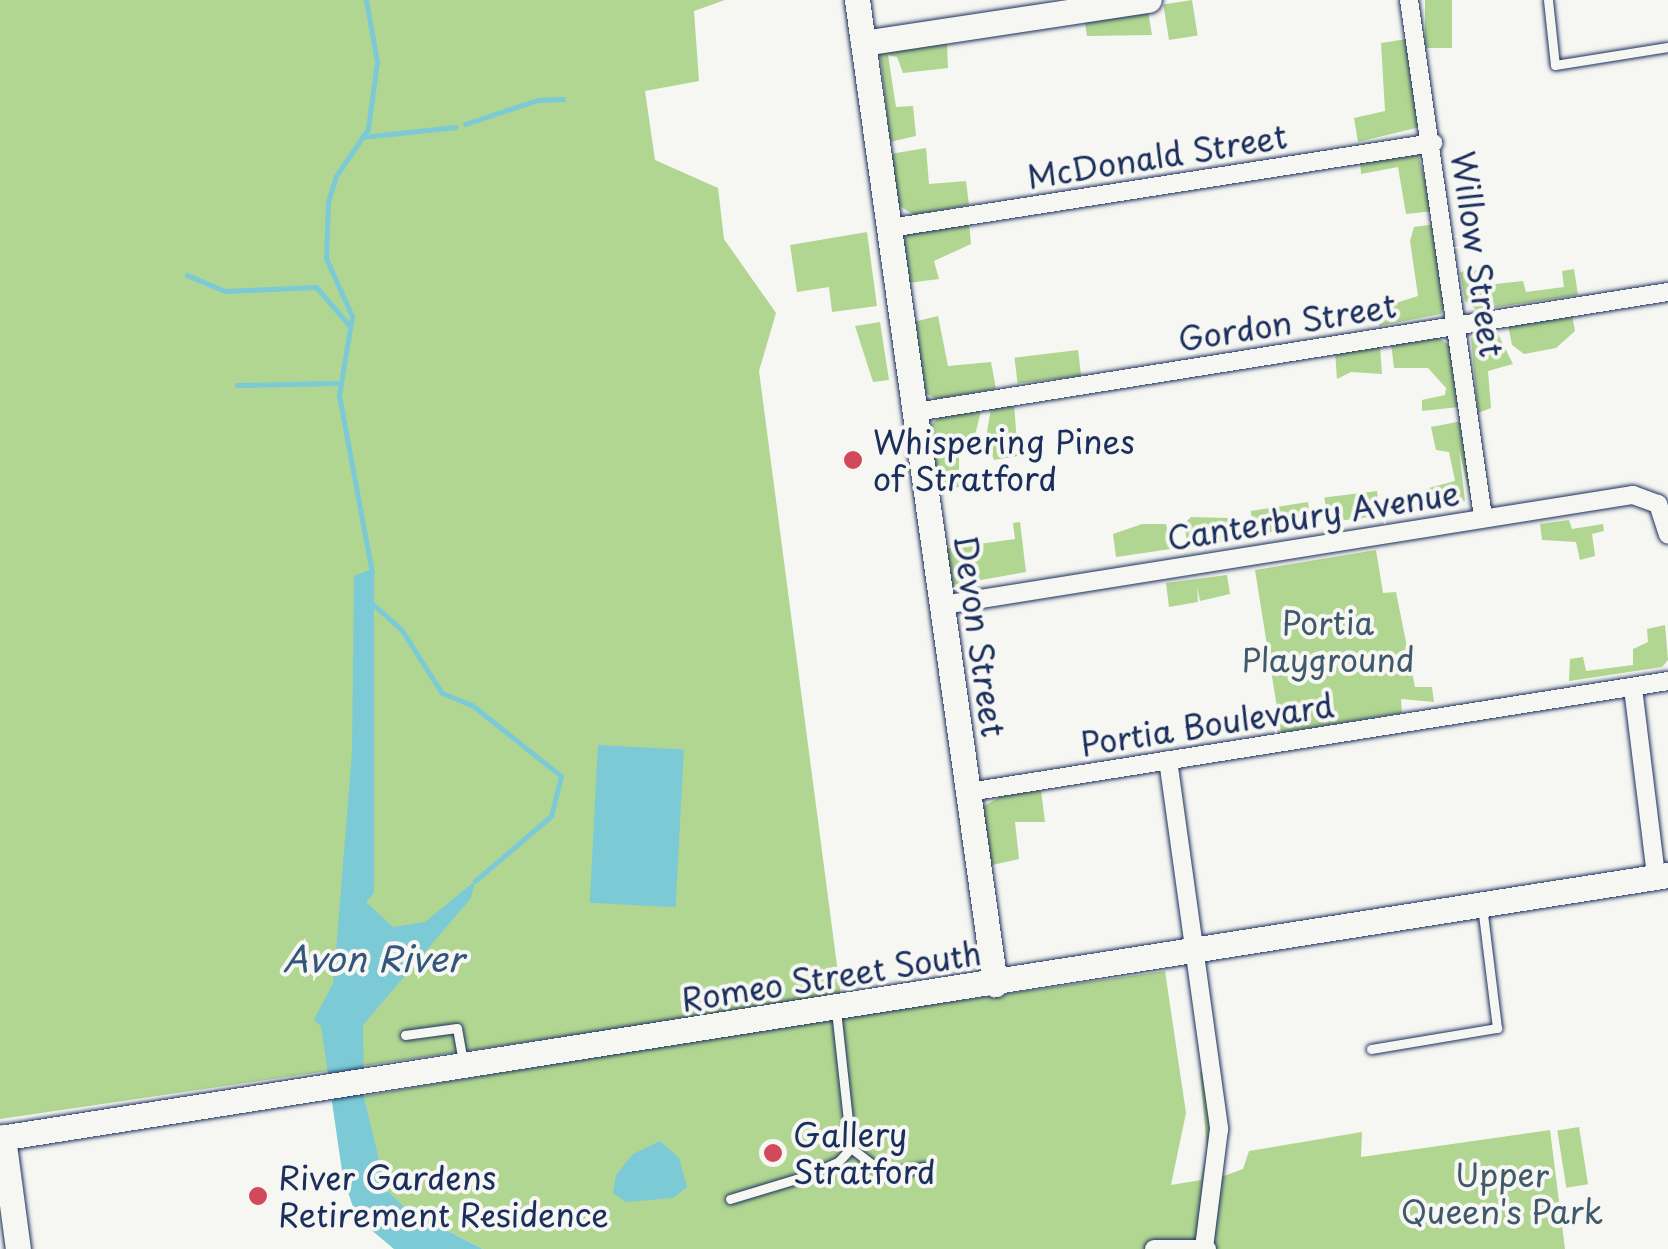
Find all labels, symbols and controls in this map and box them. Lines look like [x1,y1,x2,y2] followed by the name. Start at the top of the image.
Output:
[1024,116,1290,196] street label: McDonald Street
[1445,149,1511,359] street label: Willow Street
[1175,286,1399,358] street label: Gordon Street
[873,423,1133,498] place label: Whispering Pines of Stratford
[842,449,864,471] marker: Whispering Pines of Stratford
[1164,473,1462,557] street label: Canterbury Avenue
[947,533,1013,739] street label: Devon Street
[1241,604,1415,679] park label: Portia Playground
[1078,685,1336,763] street label: Portia Boulevard
[676,933,986,1019] street label: Romeo Street South
[283,937,463,979] water label: Avon River
[793,1116,936,1191] place label: Gallery Stratford
[762,1142,784,1164] marker: Gallery Stratford
[1401,1156,1603,1231] park label: Upper Queen's Park
[278,1159,608,1234] place label: River Gardens Retirement Residence
[247,1185,269,1207] marker: River Gardens Retirement Residence

